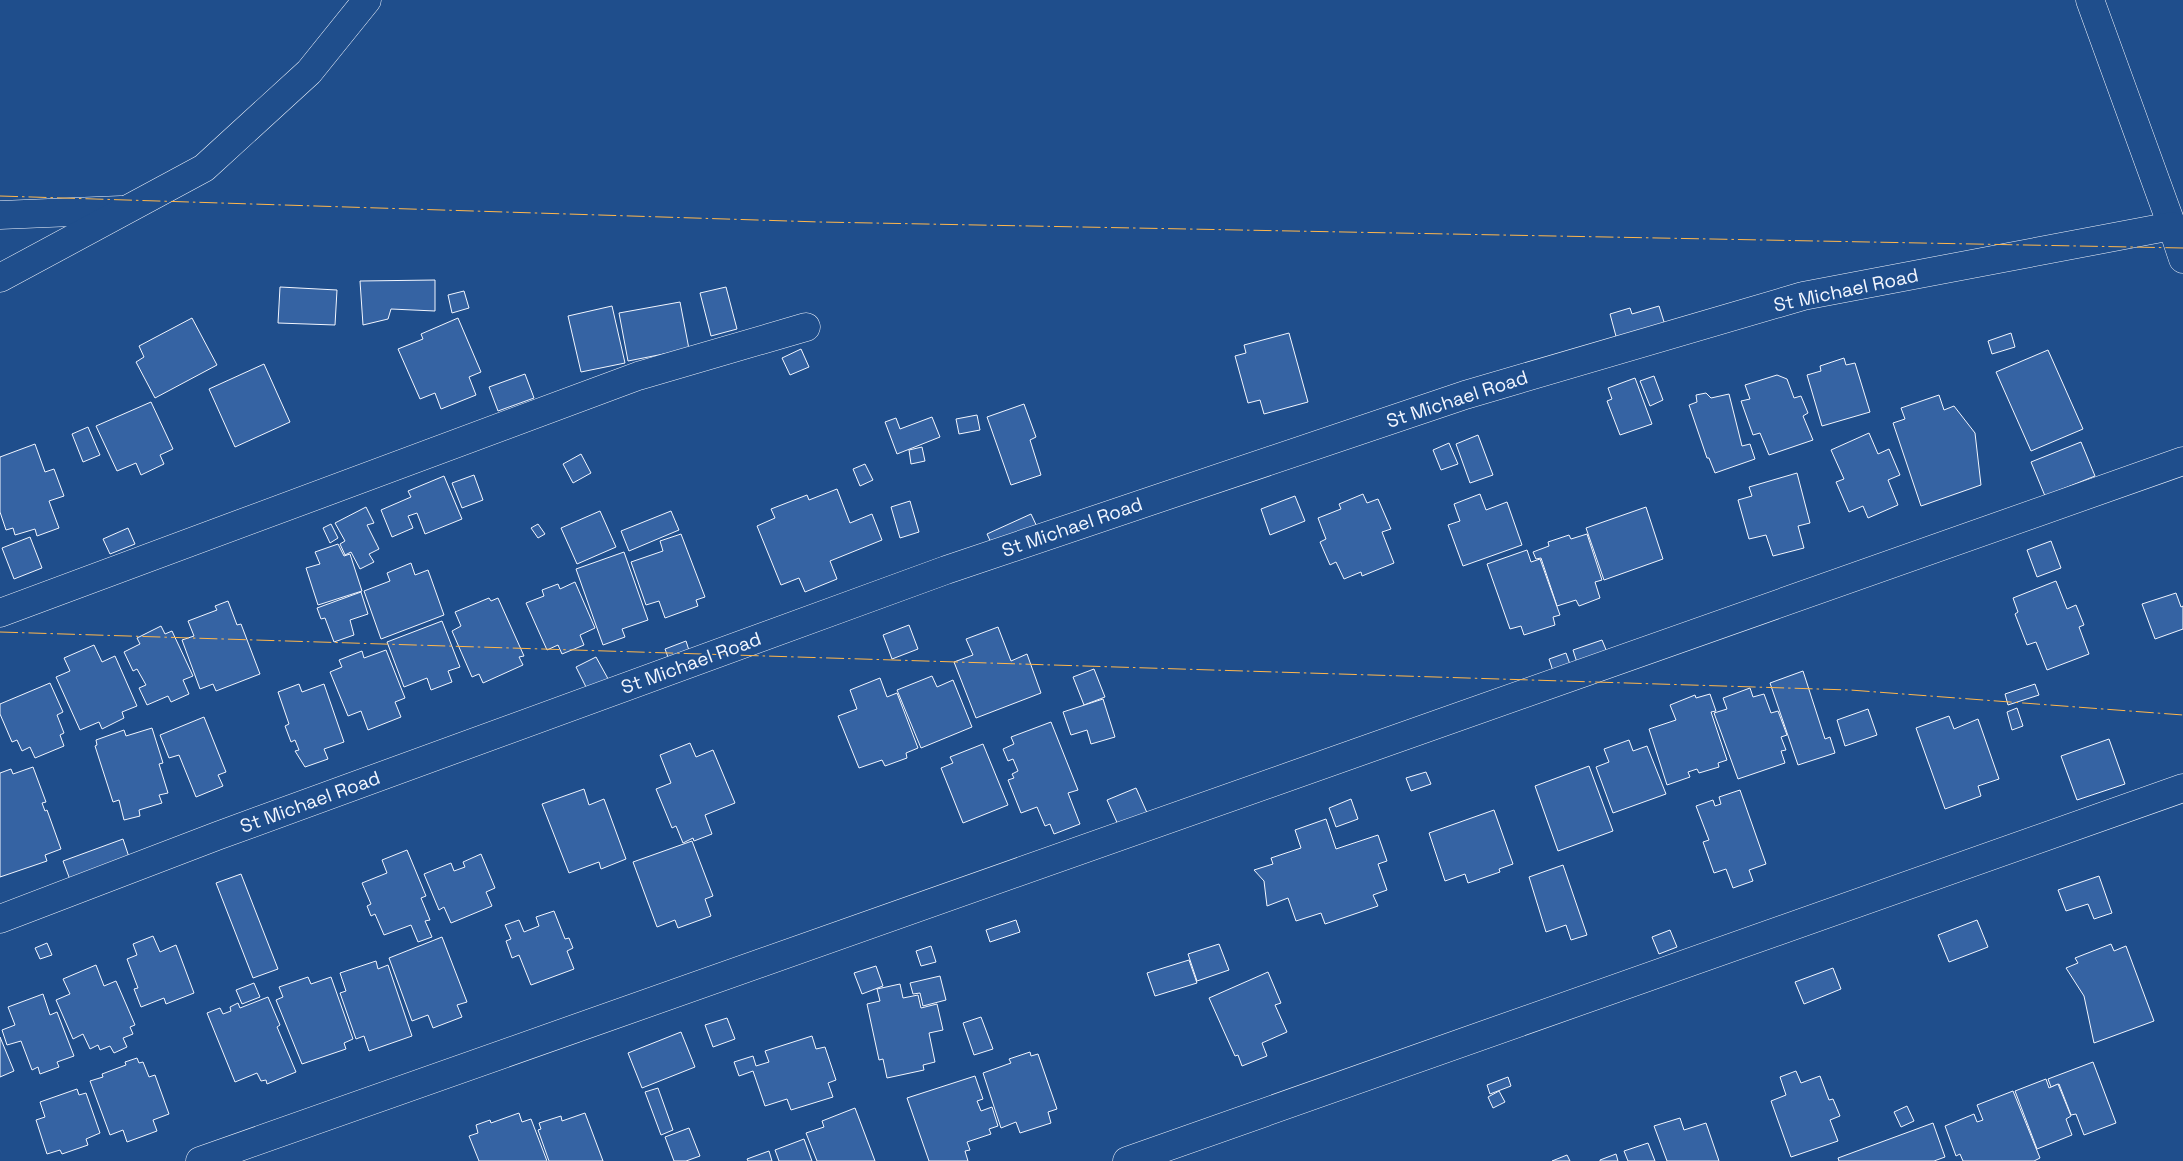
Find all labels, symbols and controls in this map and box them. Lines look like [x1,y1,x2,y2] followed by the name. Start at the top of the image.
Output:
[1771,262,1921,318] street label: St Michael Road
[1383,364,1531,434] street label: St Michael Road
[998,491,1146,563] street label: St Michael Road
[617,626,765,700] street label: St Michael Road
[236,765,384,839] street label: St Michael Road

